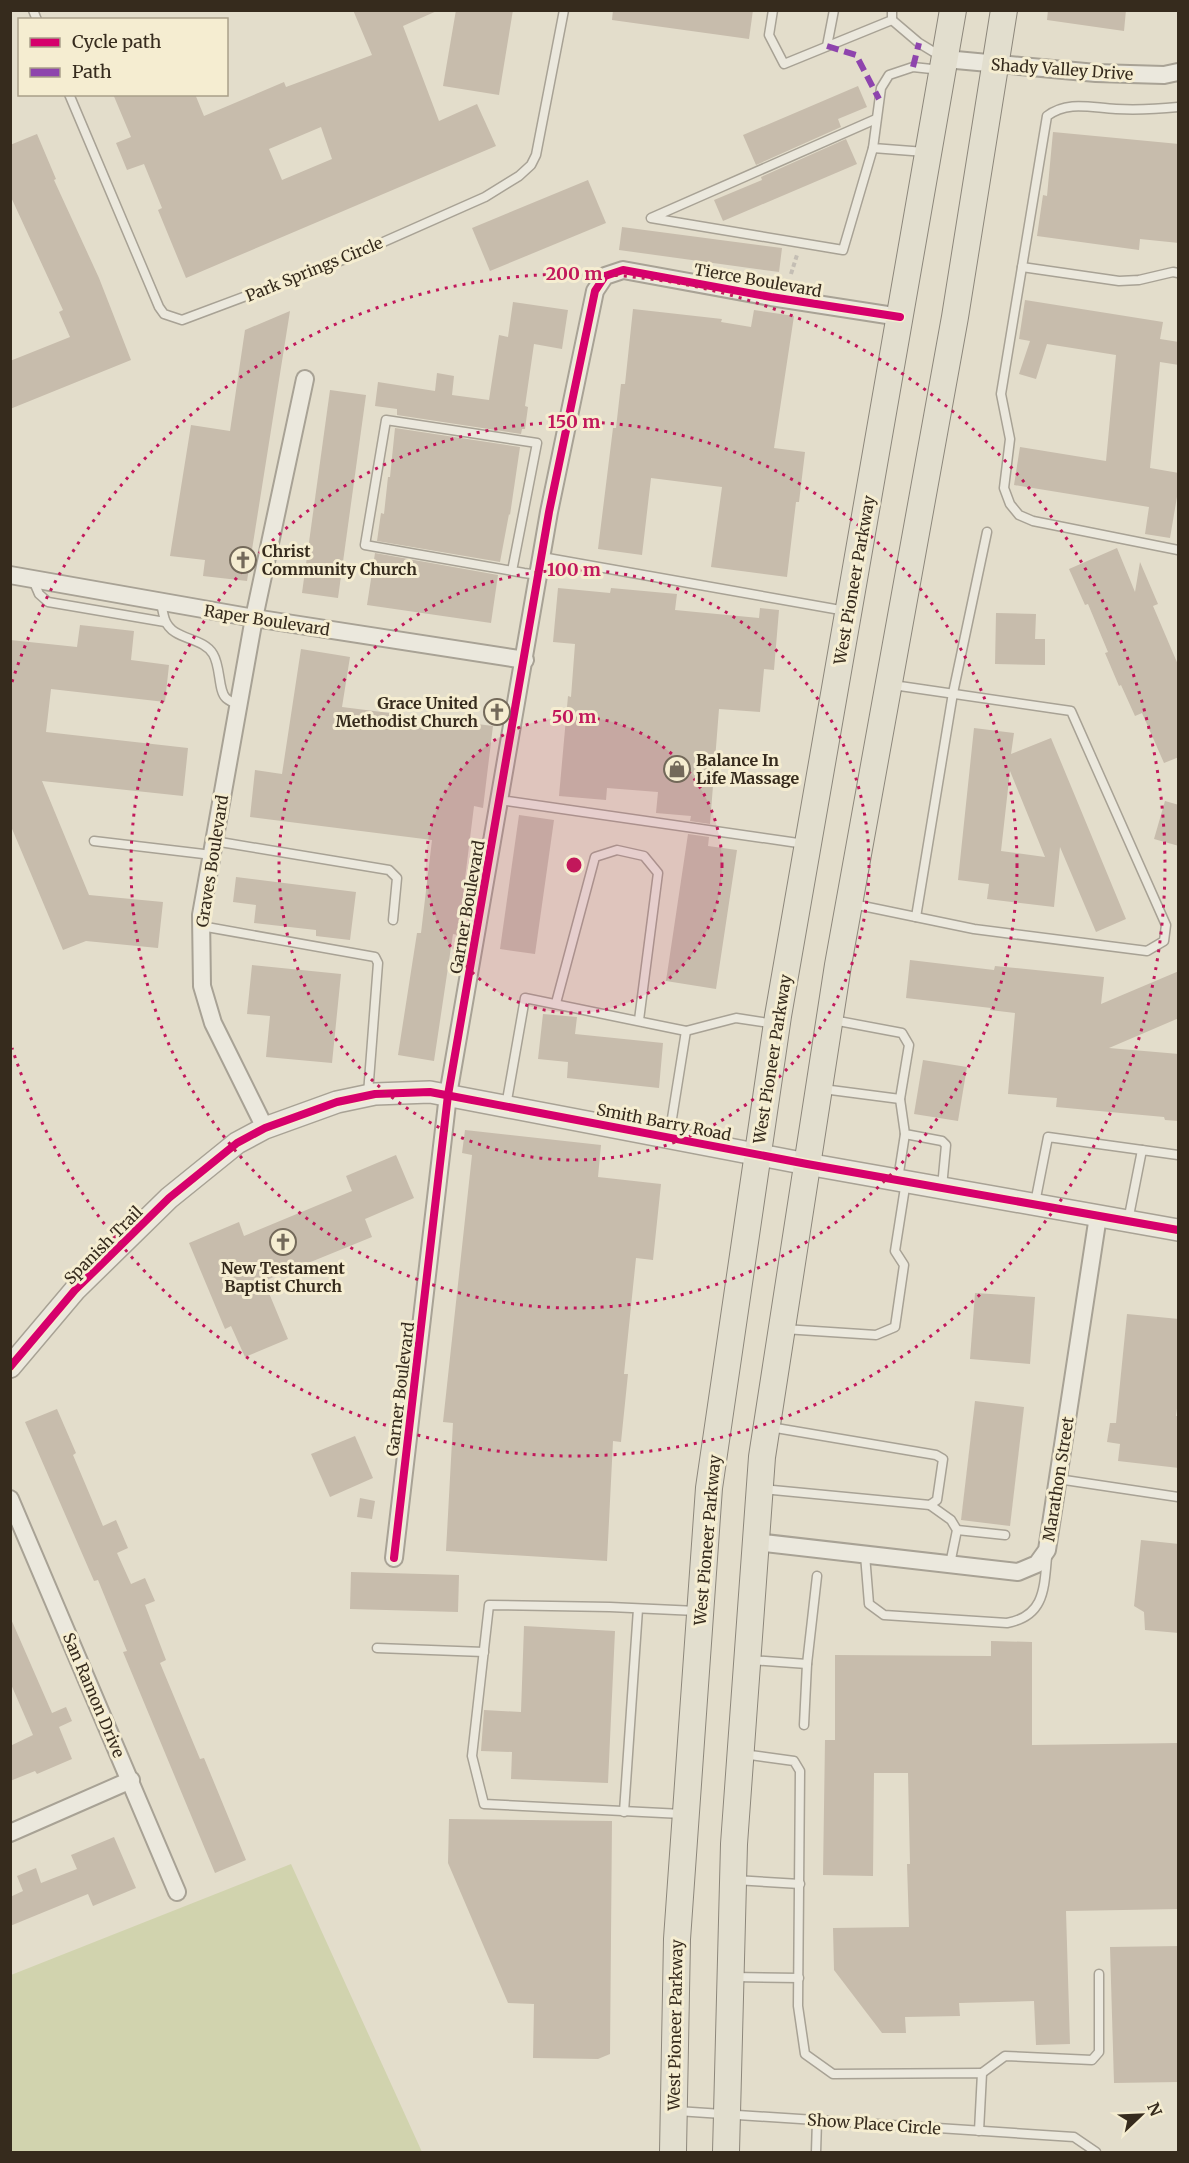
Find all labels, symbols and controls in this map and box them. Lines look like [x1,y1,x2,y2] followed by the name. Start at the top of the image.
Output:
[18,18,228,96] legend
[72,30,162,53] text: Cycle path
[990,54,1134,84] street label: Shady Valley Drive
[72,60,112,83] text: Path
[243,232,385,306] street label: Park Springs Circle
[693,259,824,301] street label: Tierce Boulevard
[546,262,602,285] text: 200 m
[548,410,600,433] text: 150 m
[829,493,879,667] street label: West Pioneer Parkway
[262,541,417,579] place label: Christ Community Church
[228,545,258,575] church icon: Christ Community Church
[547,558,601,581] text: 100 m
[203,600,332,640] street label: Raper Boulevard
[336,693,478,731] place label: Grace United Methodist Church
[482,697,512,727] church icon: Grace United Methodist Church
[552,705,596,728] text: 50 m
[696,750,800,788] place label: Balance In Life Massage
[662,754,692,784] shop icon: Balance In Life Massage
[192,793,232,929] street label: Graves Boulevard
[445,838,489,975] street label: Garner Boulevard
[564,855,584,875] centre of rings
[749,972,795,1146] street label: West Pioneer Parkway
[595,1099,733,1145] street label: Smith Barry Road
[60,1202,146,1288] street label: Spanish Trail
[268,1227,298,1257] church icon: New Testament Baptist Church
[221,1258,345,1296] place label: New Testament Baptist Church
[382,1320,418,1457] street label: Garner Boulevard
[1038,1414,1078,1543] street label: Marathon Street
[689,1453,724,1627] street label: West Pioneer Parkway
[59,1630,129,1760] street label: San Ramon Drive
[663,1938,687,2112] street label: West Pioneer Parkway
[1111,2085,1171,2145] north arrow
[1143,2099,1167,2119] text: N
[807,2109,941,2139] street label: Show Place Circle

